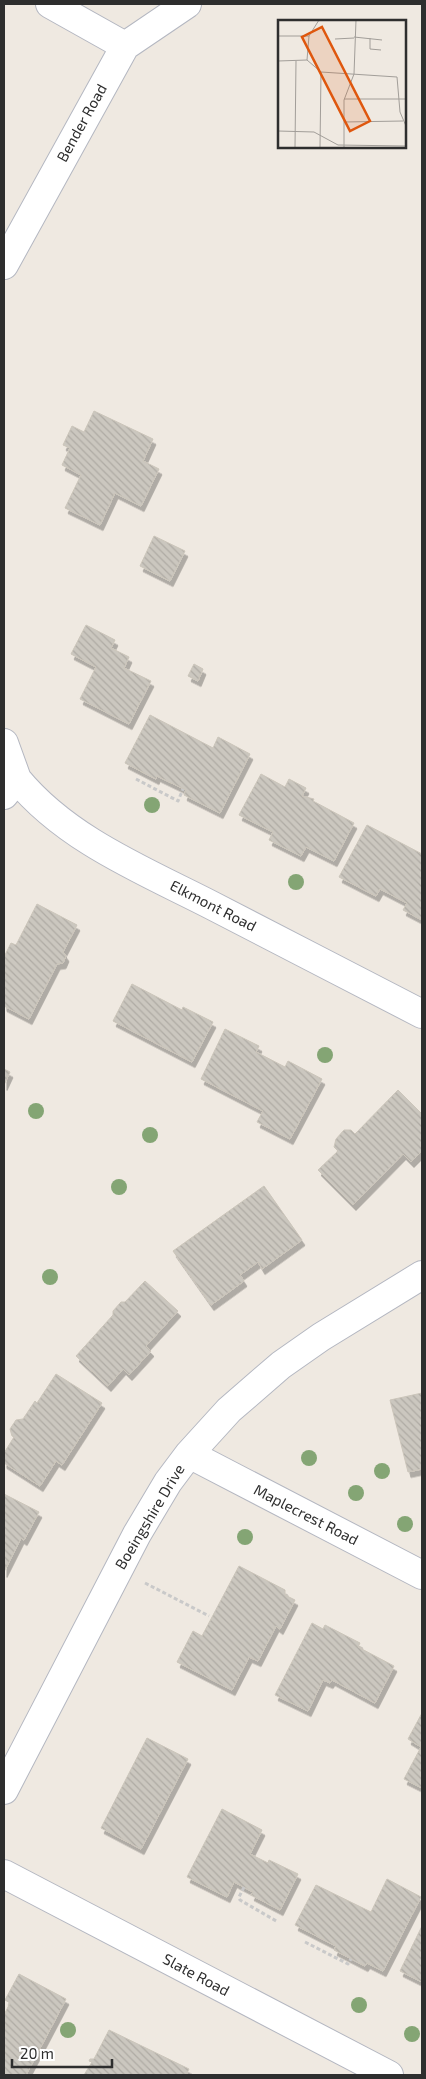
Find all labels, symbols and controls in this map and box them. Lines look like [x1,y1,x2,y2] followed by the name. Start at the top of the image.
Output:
[278,20,406,148] inset map
[52,80,110,165] street label: Bender Road
[167,876,260,935] street label: Elkmont Road
[111,1461,188,1572] street label: Boeingshire Drive
[251,1480,362,1548] street label: Maplecrest Road
[160,1949,233,1999] street label: Slate Road
[12,2036,112,2068] scale bar
[20,2044,54,2062] text: 20 m

